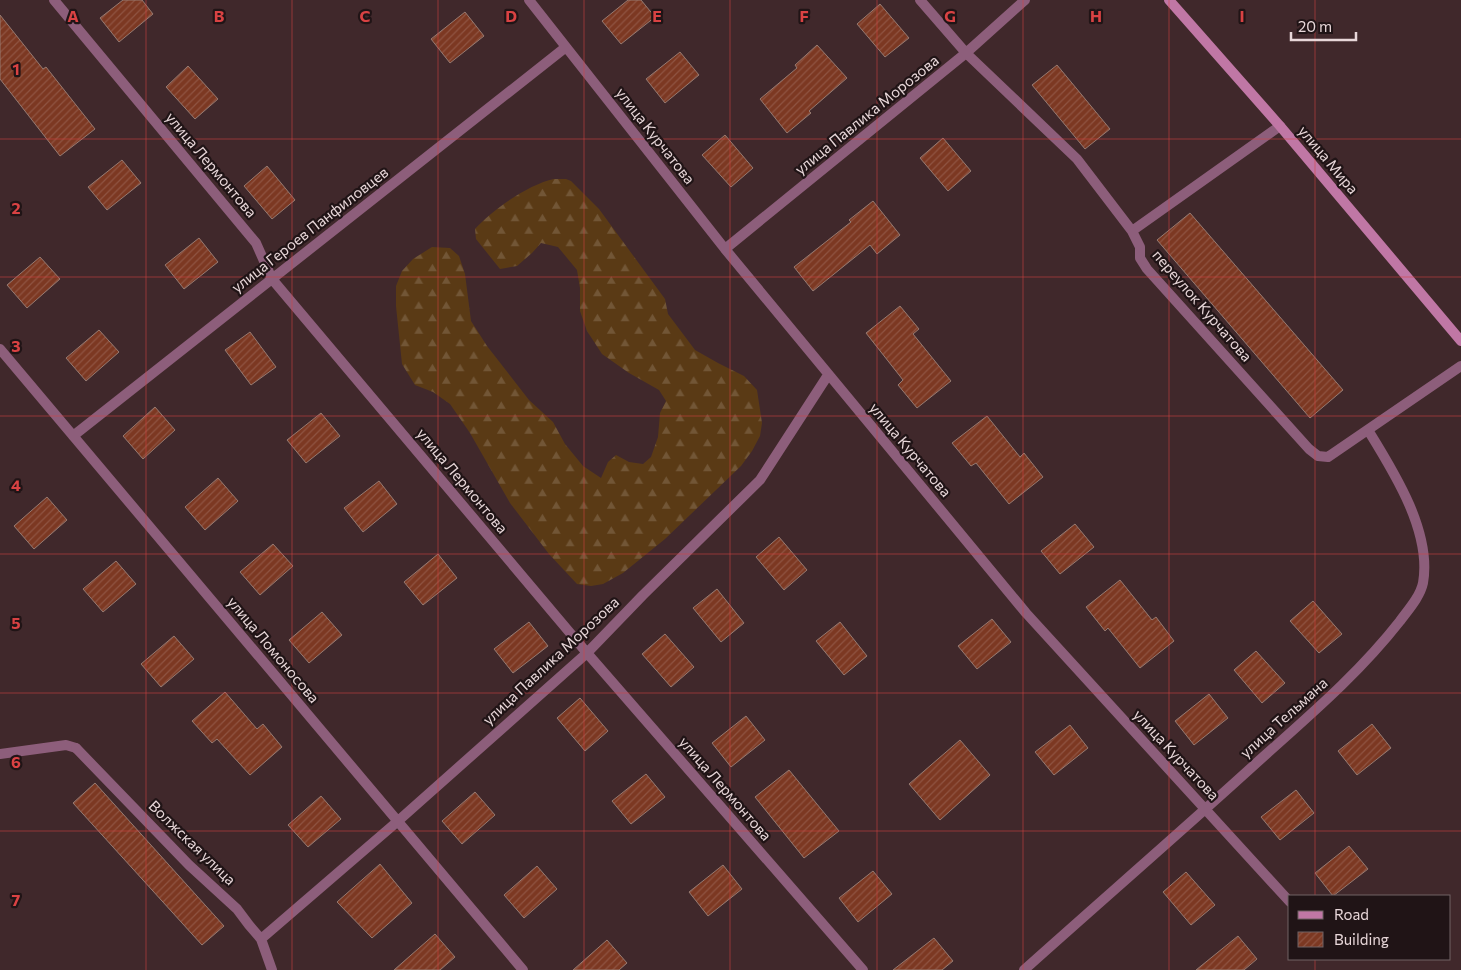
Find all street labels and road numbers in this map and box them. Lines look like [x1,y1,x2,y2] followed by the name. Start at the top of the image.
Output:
[791,51,942,178] street label: улица Павлика Морозова
[613,84,699,187] street label: улица Курчатова
[163,108,261,221] street label: улица Лермонтова
[1295,122,1362,197] street label: улица Мира
[228,162,391,296] street label: улица Героев Панфиловцев
[1149,246,1256,365] street label: переулок Курчатова
[866,399,955,500] street label: улица Курчатова
[414,424,512,537] street label: улица Лермонтова
[478,592,622,728] street label: улица Павлика Морозова
[224,593,324,706] street label: улица Ломоносова
[1236,673,1331,761] street label: улица Тельмана
[1130,705,1223,803] street label: улица Курчатова
[676,733,776,844] street label: улица Лермонтова
[146,796,240,888] street label: Волжская улица

